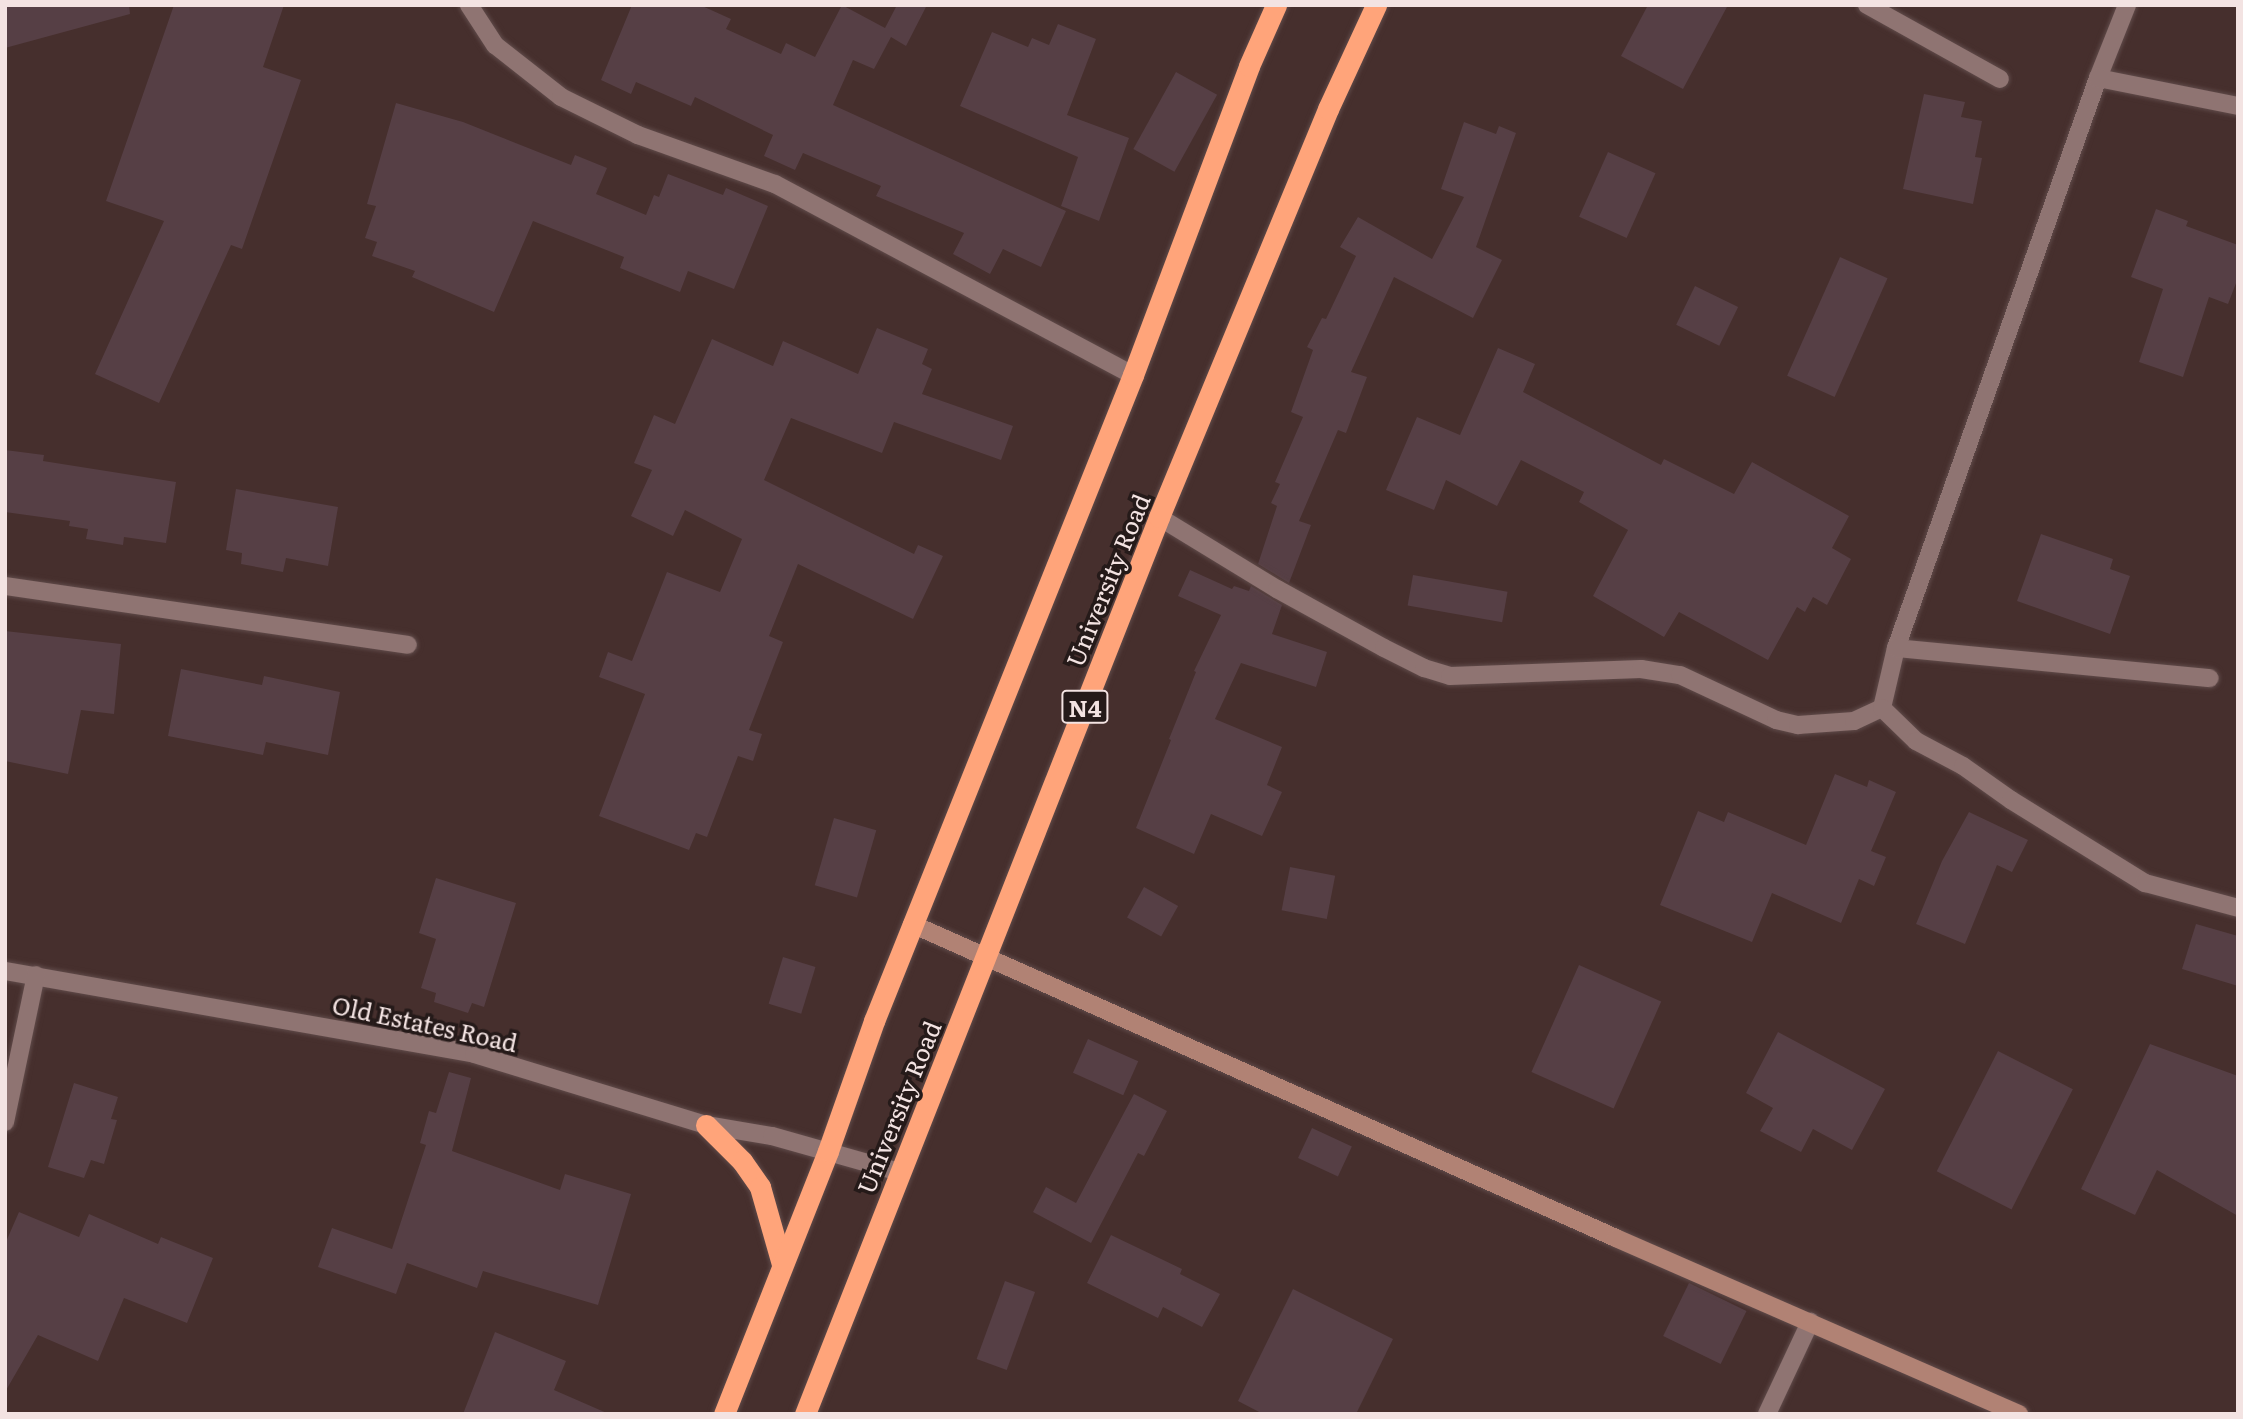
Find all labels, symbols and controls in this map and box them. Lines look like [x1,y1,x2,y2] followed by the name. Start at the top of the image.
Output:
[1059,489,1155,671] street label: University Road
[1060,688,1110,726] road number: N4
[330,989,520,1057] street label: Old Estates Road
[850,1016,946,1198] street label: University Road

